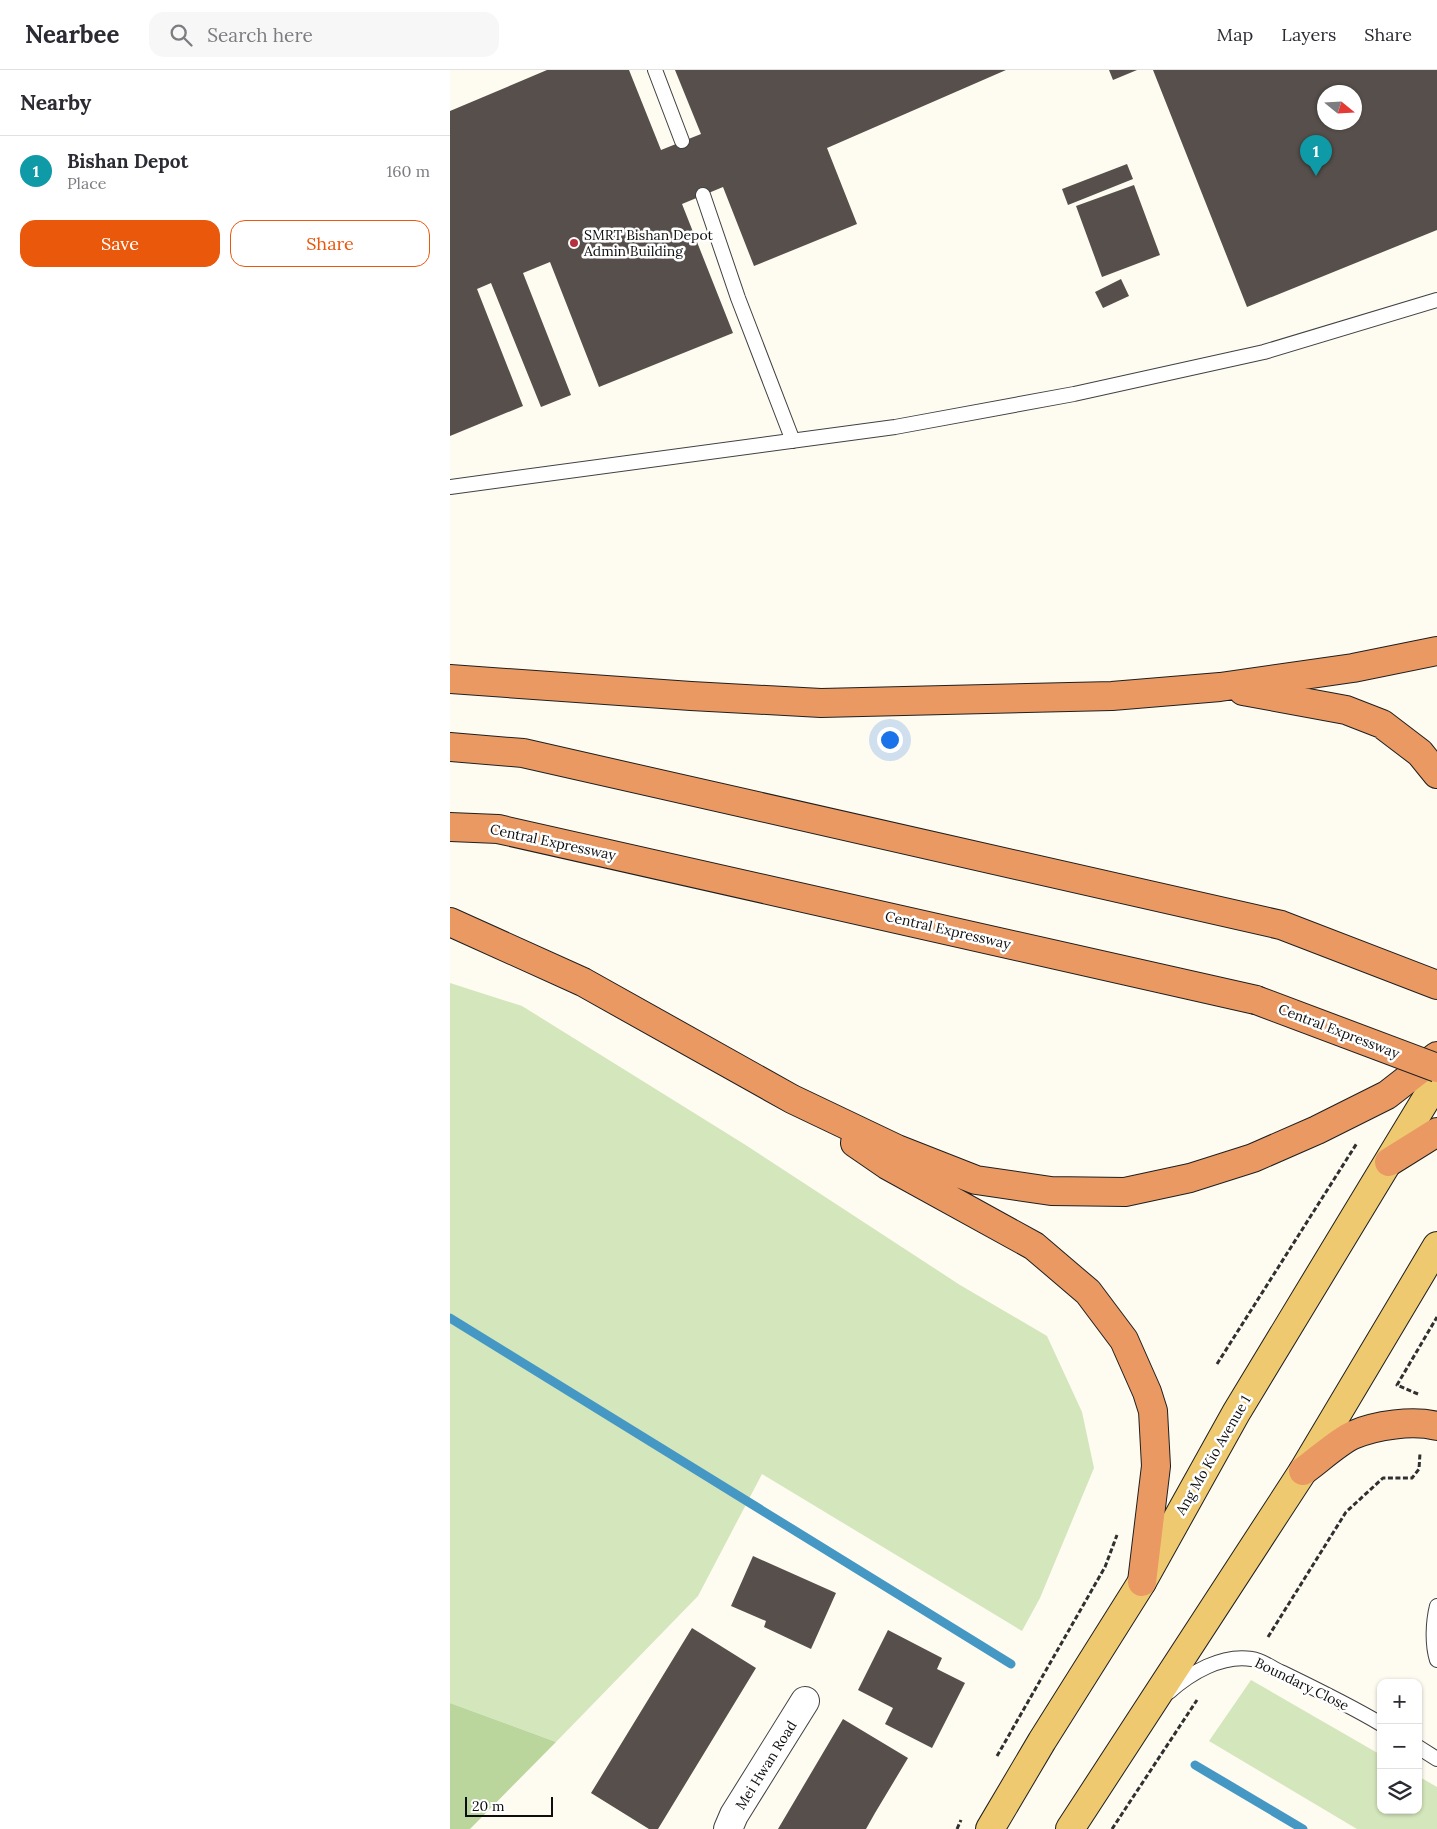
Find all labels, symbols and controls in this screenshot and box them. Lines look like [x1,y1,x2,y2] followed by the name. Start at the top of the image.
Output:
[149,12,499,57] search box
[25,19,119,50] text: Nearbee
[167,21,195,49] icon: search
[207,23,313,47] text: Search here
[1217,23,1253,46] text: Map
[1281,23,1336,46] text: Layers
[1364,23,1412,46] text: Share
[1317,85,1362,130] north arrow
[20,89,91,116] text: Nearby
[1300,135,1332,176] pin: 1
[67,149,188,173] text: Bishan Depot
[33,161,39,181] text: 1
[386,161,430,181] text: 160 m
[67,173,106,193] text: Place
[20,220,220,267] button: Save
[230,220,430,267] button: Share
[583,226,714,260] place label: SMRT Bishan Depot Admin Building
[568,237,580,249] marker: SMRT Bishan Depot Admin Building
[877,727,903,753] your location
[488,820,618,864] street label: Central Expressway
[883,907,1013,953] street label: Central Expressway
[1276,1000,1403,1063] street label: Central Expressway
[1171,1392,1255,1519] street label: Ang Mo Kio Avenue 1
[1252,1653,1352,1715] street label: Boundary Close
[1377,1679,1422,1814] map controls
[1377,1679,1422,1724] button: +
[731,1717,801,1813] street label: Mei Hwan Road
[1377,1724,1422,1769] button: −
[1377,1769,1422,1814] button: layers
[465,1794,552,1817] scale bar
[472,1797,504,1815] text: 20 m

